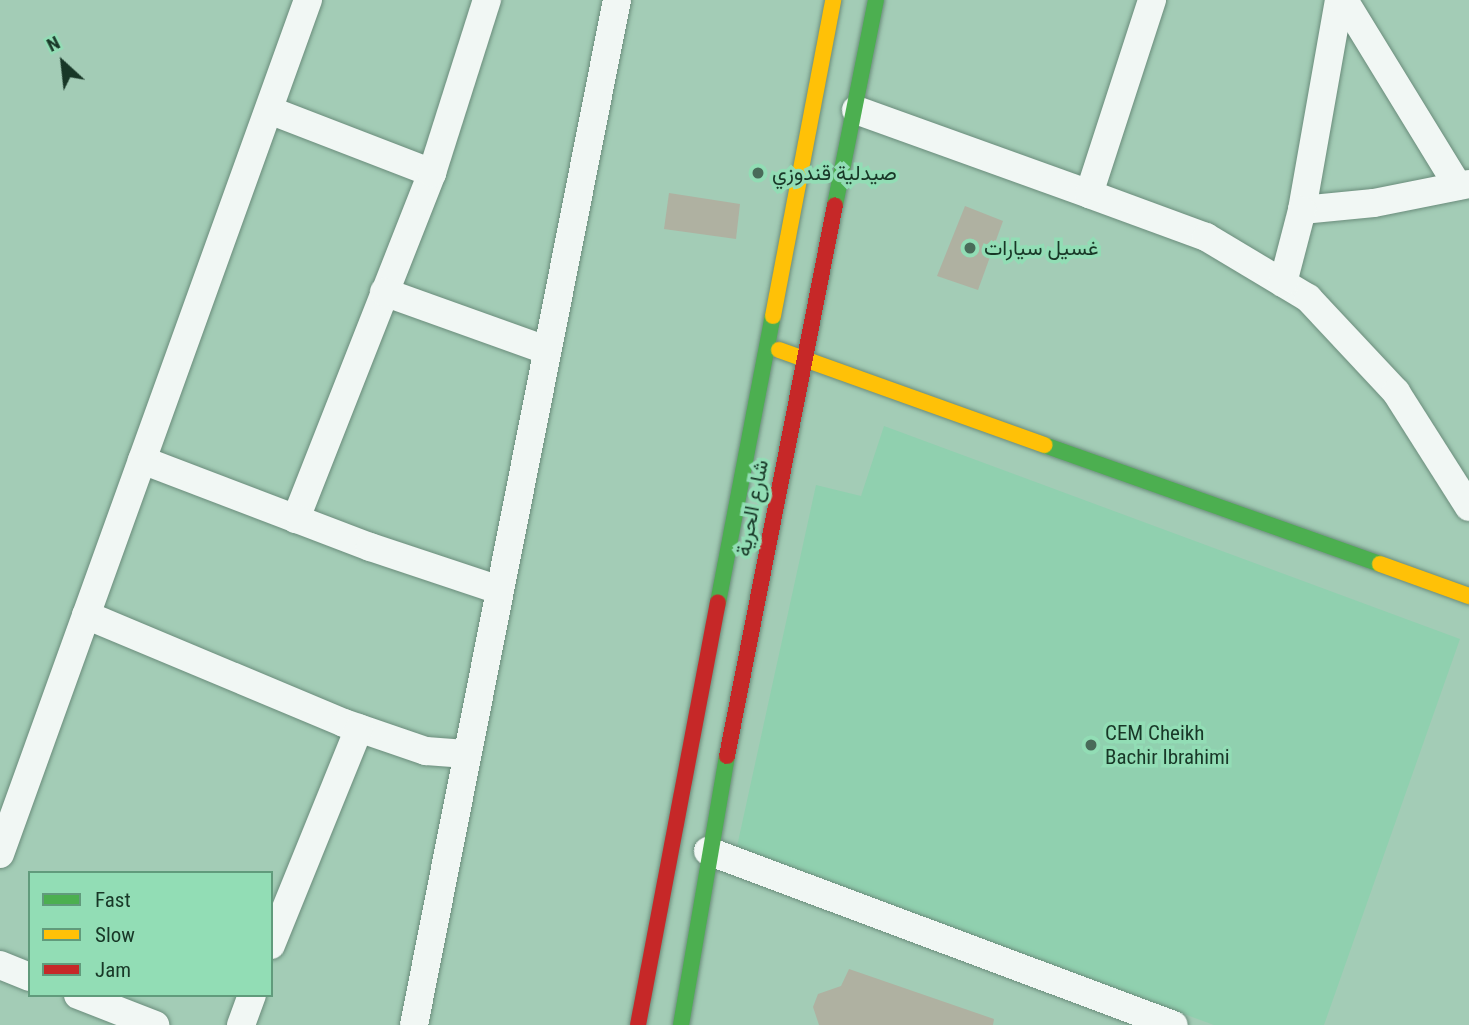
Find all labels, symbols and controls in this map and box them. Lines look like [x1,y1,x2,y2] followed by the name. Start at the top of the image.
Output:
[28,28,98,98] north arrow
[43,31,64,57] text: N
[772,160,897,186] place label: صيدلية قندوزي
[750,165,766,181] marker: صيدلية قندوزي
[984,235,1099,261] place label: غسيل سيارات
[962,240,978,256] marker: غسيل سيارات
[730,458,774,558] street label: شارع الحرية
[1105,720,1230,770] place label: CEM Cheikh Bachir Ibrahimi
[1083,737,1099,753] marker: CEM Cheikh Bachir Ibrahimi
[28,871,273,997] legend
[95,888,131,912] text: Fast
[95,923,135,947] text: Slow
[95,958,131,982] text: Jam

